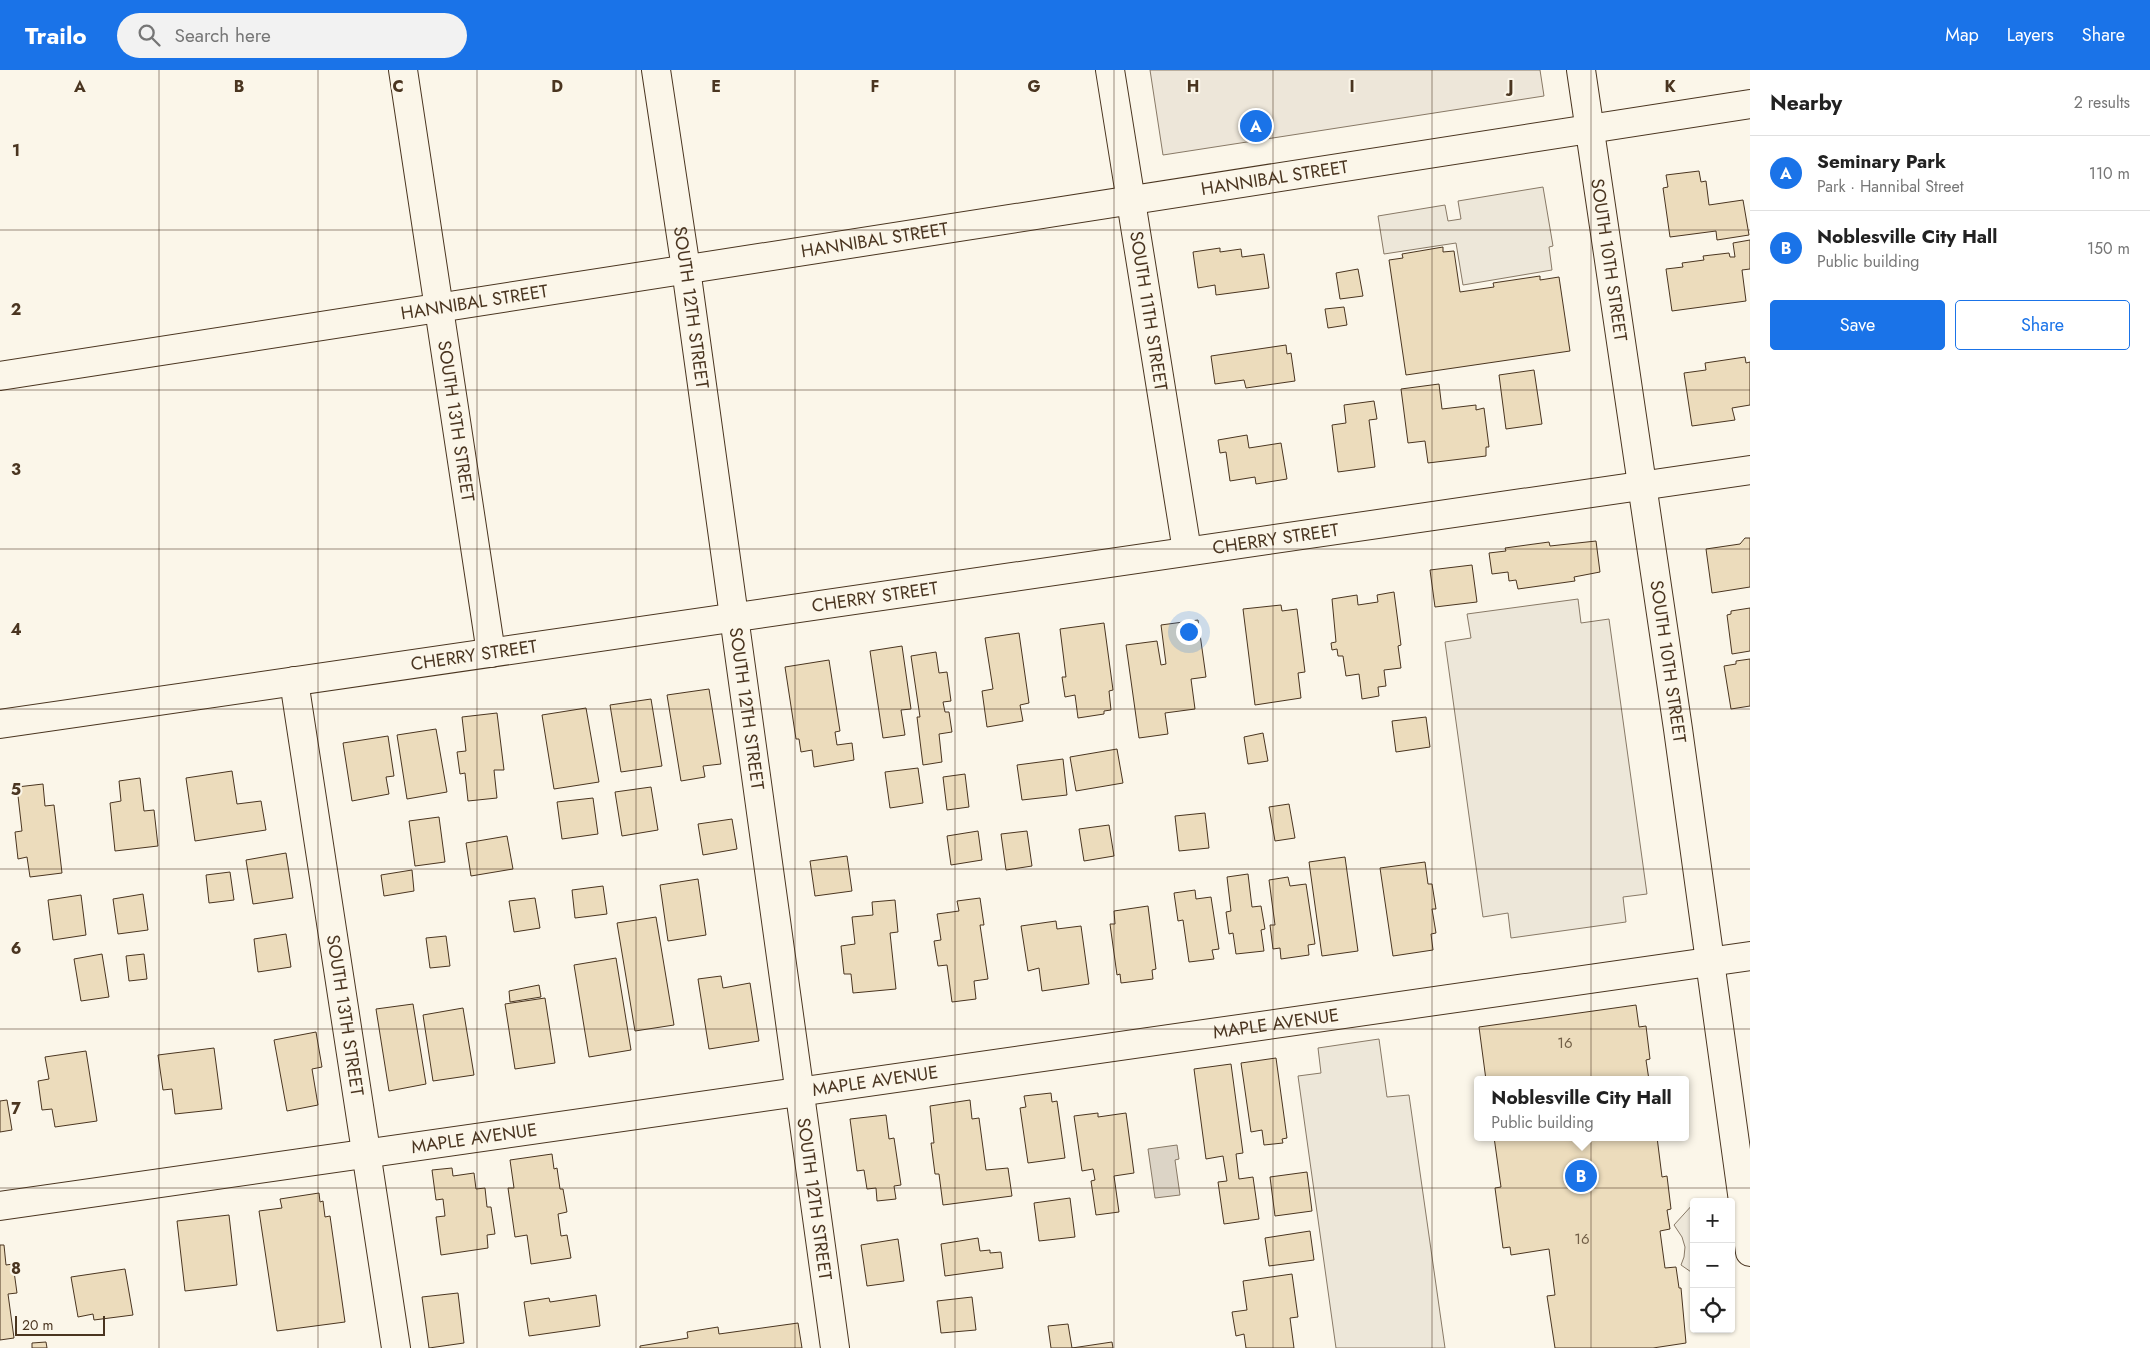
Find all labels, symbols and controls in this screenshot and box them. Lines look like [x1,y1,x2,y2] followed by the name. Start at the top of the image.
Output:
[117,13,467,58] search box
[25,18,87,53] text: Trailo
[135,21,163,49] icon: search
[175,22,271,49] text: Search here
[1945,22,1979,48] text: Map
[2007,22,2054,48] text: Layers
[2082,22,2125,48] text: Share
[73,75,86,98] text: A
[234,75,244,98] text: B
[392,75,404,98] text: C
[551,75,563,98] text: D
[711,75,721,98] text: E
[871,75,879,98] text: F
[1027,75,1041,98] text: G
[1187,75,1199,98] text: H
[1349,75,1355,98] text: I
[1505,75,1514,98] text: J
[1664,75,1676,98] text: K
[1770,88,1842,118] text: Nearby
[2074,91,2130,114] text: 2 results
[1240,107,1272,145] pin: A
[12,139,20,162] text: 1
[1817,148,1946,175] text: Seminary Park
[1199,154,1351,202] street label: HANNIBAL STREET
[1780,162,1792,185] text: A
[2089,162,2130,185] text: 110 m
[1817,175,1963,198] text: Park · Hannibal Street
[1584,177,1634,344] street label: SOUTH 10TH STREET
[799,216,951,264] street label: HANNIBAL STREET
[1817,223,1997,250] text: Noblesville City Hall
[667,224,715,391] street label: SOUTH 12TH STREET
[1123,229,1174,393] street label: SOUTH 11TH STREET
[1781,237,1791,260] text: B
[2087,237,2130,260] text: 150 m
[1817,250,1919,273] text: Public building
[399,278,550,327] street label: HANNIBAL STREET
[11,298,21,321] text: 2
[1770,300,1945,350] button: Save
[1955,300,2130,350] button: Share
[431,339,481,504] street label: SOUTH 13TH STREET
[11,458,21,481] text: 3
[1211,517,1341,561] street label: CHERRY STREET
[810,575,940,619] street label: CHERRY STREET
[1643,579,1693,745] street label: SOUTH 10TH STREET
[10,618,22,641] text: 4
[1176,619,1202,645] your location
[723,626,771,792] street label: SOUTH 12TH STREET
[409,633,540,677] street label: CHERRY STREET
[11,778,21,801] text: 5
[320,933,370,1098] street label: SOUTH 13TH STREET
[11,937,21,960] text: 6
[1211,1002,1341,1046] street label: MAPLE AVENUE
[1557,1032,1573,1054] house number: 16
[811,1059,940,1103] street label: MAPLE AVENUE
[1474,1076,1689,1141] popup
[1491,1084,1672,1111] text: Noblesville City Hall
[11,1097,21,1120] text: 7
[1491,1111,1594,1134] text: Public building
[410,1116,539,1160] street label: MAPLE AVENUE
[790,1116,839,1282] street label: SOUTH 12TH STREET
[1565,1157,1597,1195] pin: B
[1690,1198,1735,1333] map controls
[1690,1198,1735,1243] button: +
[1574,1228,1590,1250] house number: 16
[1690,1243,1735,1288] button: −
[11,1257,21,1280] text: 8
[1690,1288,1735,1333] button: locate
[15,1313,105,1336] scale bar
[22,1315,54,1335] text: 20 m

